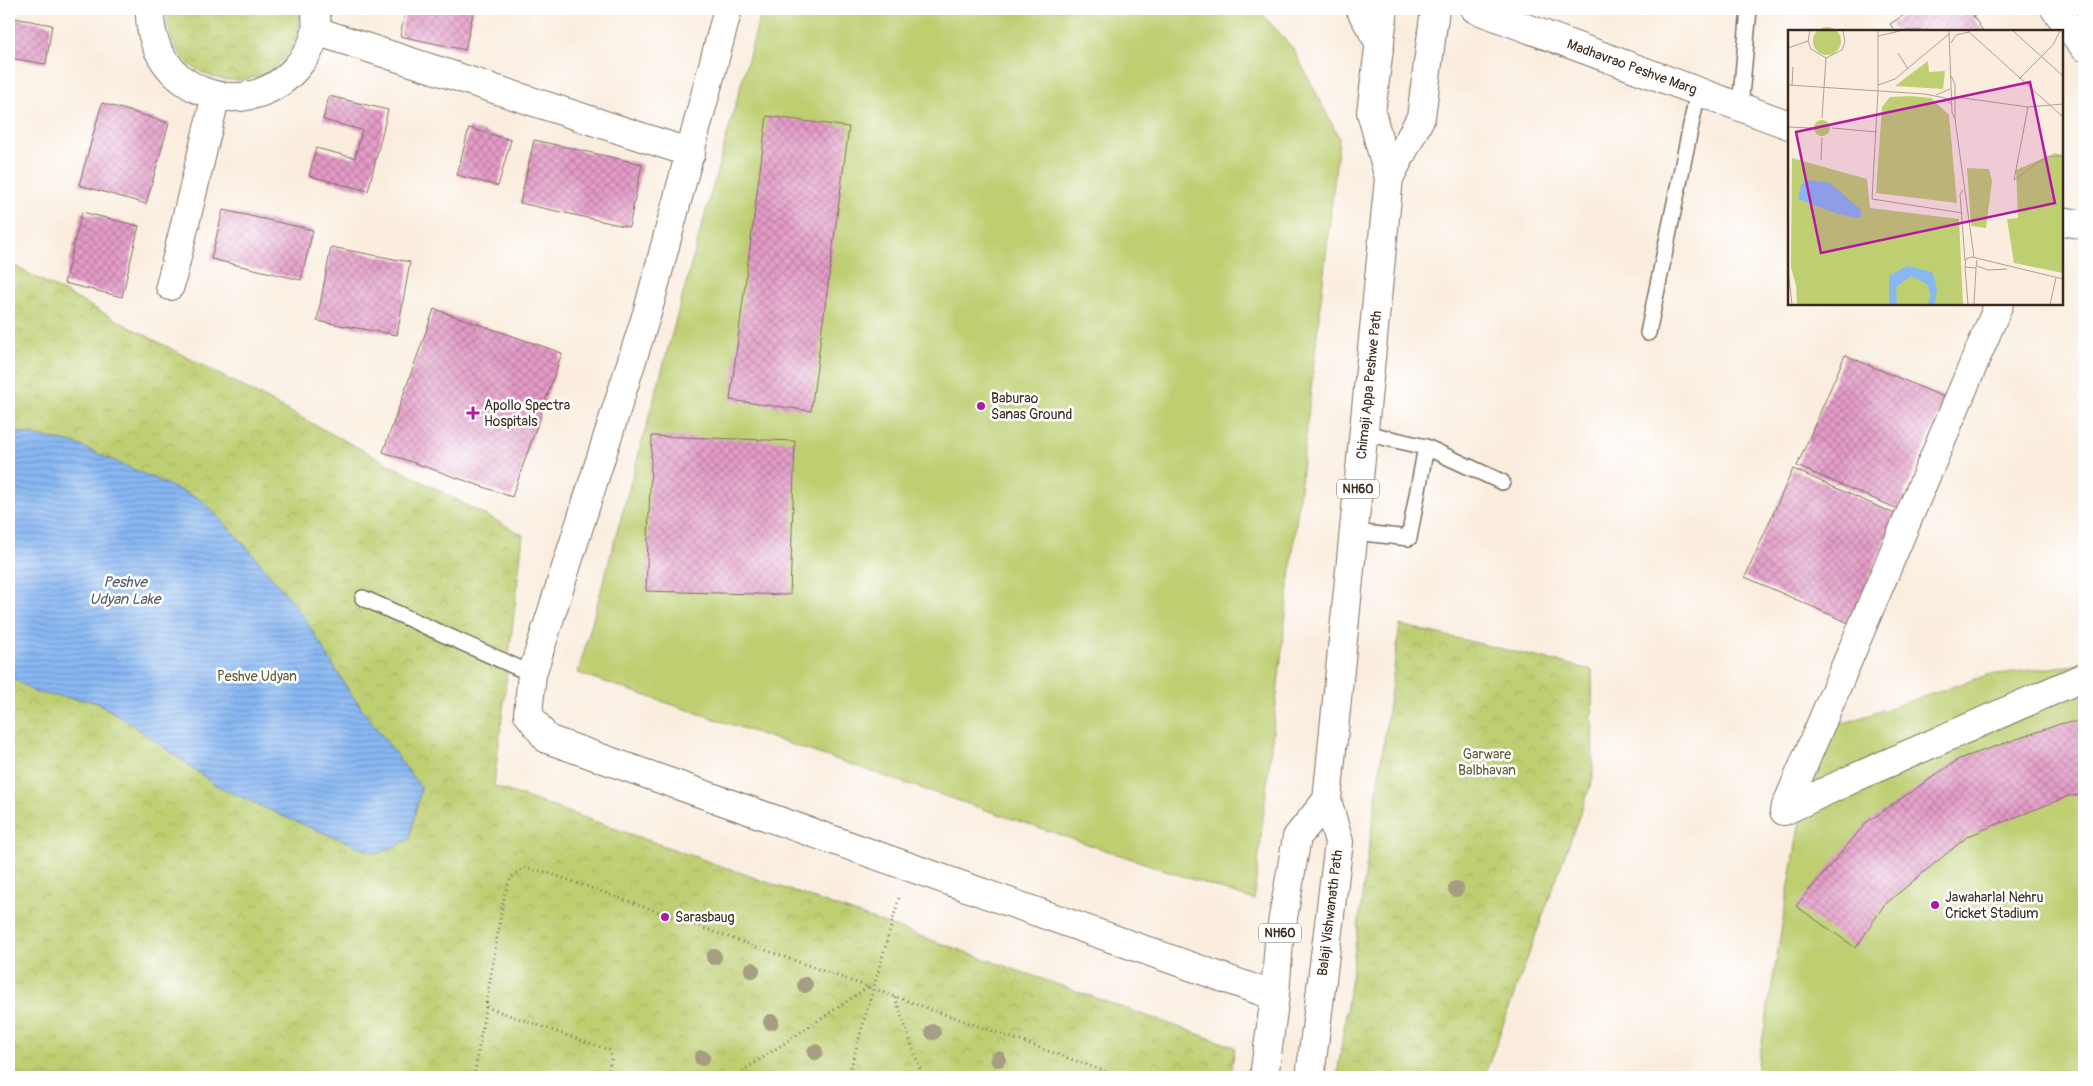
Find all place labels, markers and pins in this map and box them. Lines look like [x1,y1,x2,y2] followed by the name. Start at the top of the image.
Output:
[991,390,1072,423] place label: Baburao Sanas Ground
[484,397,570,430] place label: Apollo Spectra Hospitals
[975,400,987,412] marker: Baburao Sanas Ground
[466,406,480,420] marker: Apollo Spectra Hospitals
[1945,889,2043,922] place label: Jawaharlal Nehru Cricket Stadium
[1929,899,1941,911] marker: Jawaharlal Nehru Cricket Stadium
[675,909,735,926] place label: Sarasbaug
[659,911,671,923] marker: Sarasbaug

